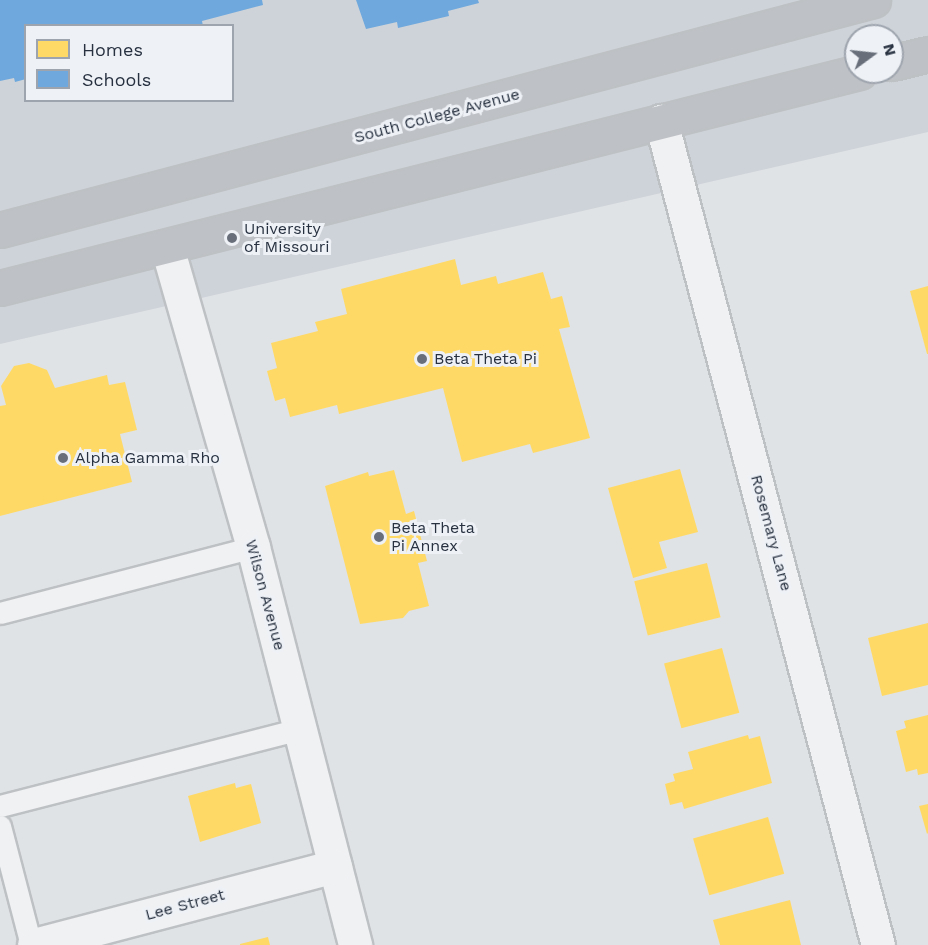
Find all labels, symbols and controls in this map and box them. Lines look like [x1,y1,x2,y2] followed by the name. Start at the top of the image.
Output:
[24,24,234,102] legend
[844,24,904,84] north arrow
[82,39,143,60] text: Homes
[879,42,901,58] text: N
[82,69,151,90] text: Schools
[352,85,522,147] street label: South College Avenue
[244,219,330,257] place label: University of Missouri
[225,231,239,245] marker: University of Missouri
[434,349,538,369] place label: Beta Theta Pi
[415,352,429,366] marker: Beta Theta Pi
[75,448,221,468] place label: Alpha Gamma Rho
[56,451,70,465] marker: Alpha Gamma Rho
[746,473,796,593] street label: Rosemary Lane
[391,518,476,556] place label: Beta Theta Pi Annex
[372,530,386,544] marker: Beta Theta Pi Annex
[241,537,289,653] street label: Wilson Avenue
[143,885,227,925] street label: Lee Street

